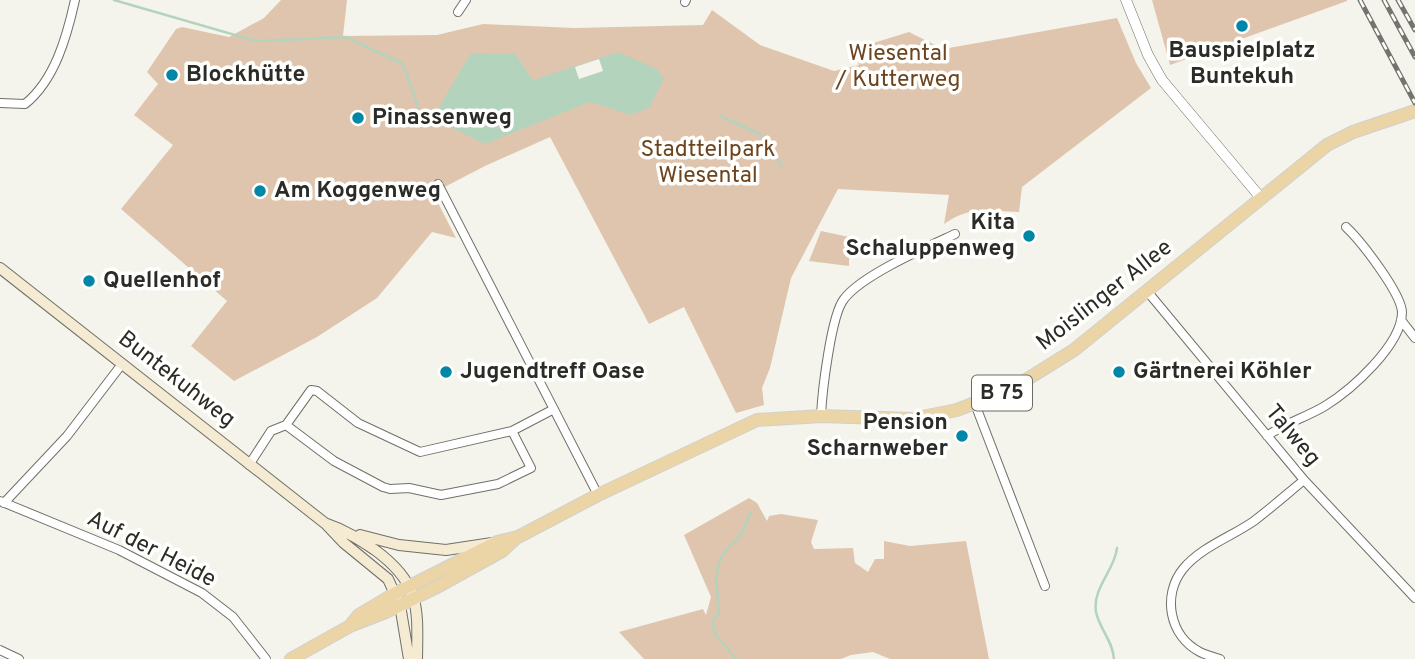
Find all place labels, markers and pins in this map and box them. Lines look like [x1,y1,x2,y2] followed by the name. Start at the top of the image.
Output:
[1234,18,1250,34] marker: Bauspielplatz Buntekuh
[1169,37,1315,92] place label: Bauspielplatz Buntekuh
[186,61,305,90] place label: Blockhütte
[164,67,180,83] marker: Blockhütte
[372,104,512,133] place label: Pinassenweg
[350,110,366,126] marker: Pinassenweg
[274,177,441,206] place label: Am Koggenweg
[252,183,268,199] marker: Am Koggenweg
[846,209,1015,264] place label: Kita Schaluppenweg
[1021,228,1037,244] marker: Kita Schaluppenweg
[103,267,221,296] place label: Quellenhof
[81,273,97,289] marker: Quellenhof
[460,358,645,387] place label: Jugendtreff Oase
[1133,358,1312,387] place label: Gärtnerei Köhler
[438,364,454,380] marker: Jugendtreff Oase
[1111,364,1127,380] marker: Gärtnerei Köhler
[807,409,948,464] place label: Pension Scharnweber
[954,428,970,444] marker: Pension Scharnweber

